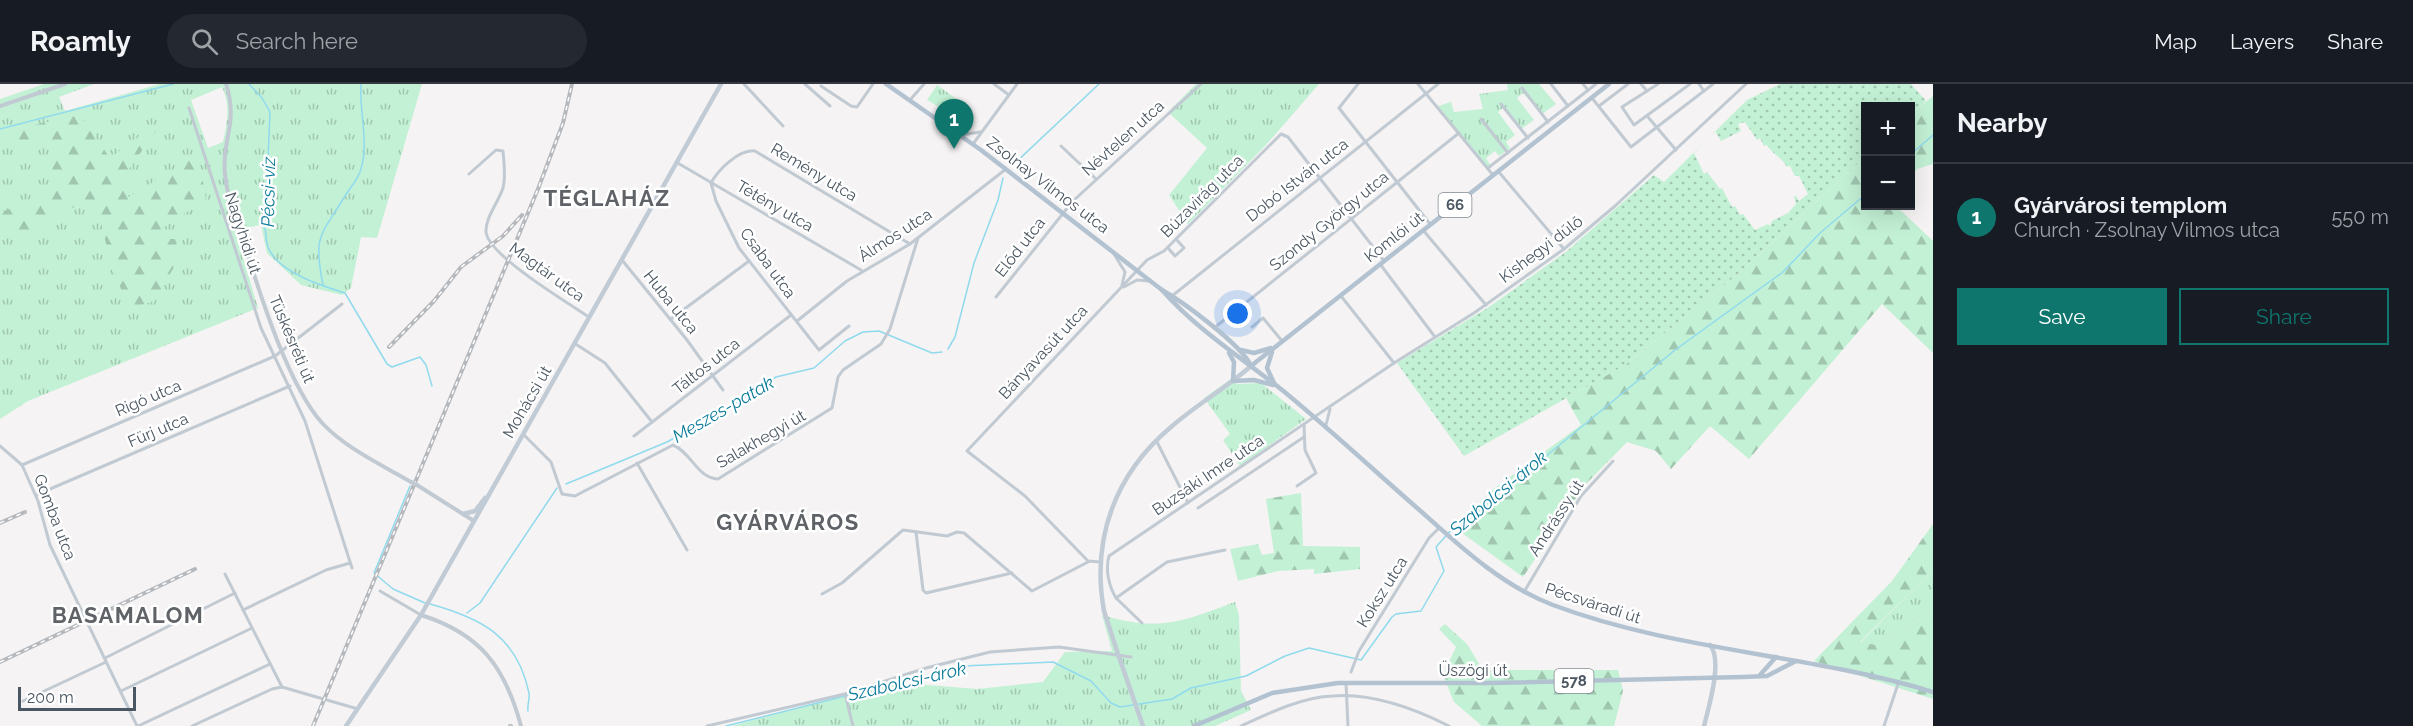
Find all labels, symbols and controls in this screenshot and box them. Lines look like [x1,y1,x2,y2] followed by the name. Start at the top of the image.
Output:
[167,14,587,68] search box
[30,25,131,58] text: Roamly
[188,25,221,58] icon: search
[236,28,358,54] text: Search here
[2154,29,2197,54] text: Map
[2230,29,2294,54] text: Layers
[2327,29,2383,54] text: Share
[1078,96,1168,180] street label: Névtelen utca
[934,100,974,149] pin: 1
[1861,102,1915,210] map controls
[1861,102,1915,156] button: +
[1957,108,2047,138] text: Nearby
[983,133,1113,237] street label: Zsolnay Vilmos utca
[1242,134,1352,226] street label: Dobó István utca
[767,139,861,205] street label: Remény utca
[1157,151,1247,241] street label: Búzavirág utca
[257,156,279,227] water label: Pécsi-víz
[1861,156,1915,210] button: −
[1266,167,1392,275] street label: Szondy György utca
[733,176,817,236] street label: Tétény utca
[543,185,671,211] district label: TÉGLAHÁZ
[221,190,265,277] street label: Nagyhidi út
[2014,192,2227,218] text: Gyárvárosi templom
[1438,193,1472,217] road number: 66
[854,203,935,266] street label: Álmos utca
[1972,205,1981,229] text: 1
[2331,205,2389,229] text: 550 m
[1360,207,1428,266] street label: Komlói út
[1495,211,1587,287] street label: Kishegyi dűlő
[991,214,1049,280] street label: Előd utca
[2014,218,2280,242] text: Church · Zsolnay Vilmos utca
[736,224,800,302] street label: Csaba utca
[506,238,588,306] street label: Magtár utca
[640,266,702,338] street label: Huba utca
[1957,288,2167,345] button: Save
[2179,288,2389,345] button: Share
[265,292,319,386] street label: Tüskésréti út
[1223,299,1252,328] your location
[995,301,1091,403] street label: Bányavasút utca
[669,334,743,398] street label: Táltos utca
[499,362,556,442] street label: Mohácsi út
[668,371,778,447] water label: Meszes-patak
[112,376,184,420] street label: Rigó utca
[713,406,809,472] street label: Salakhegyi út
[125,409,191,451] street label: Fürj utca
[1149,431,1267,519] street label: Buzsáki Imre utca
[1444,446,1551,541] water label: Szabolcsi-árok
[30,471,80,563] street label: Gomba utca
[1524,476,1588,560] street label: Andrássy út
[716,509,860,535] district label: GYÁRVÁROS
[1353,553,1411,631] street label: Koksz utca
[1543,579,1644,628] street label: Pécsváradi út
[52,602,204,628] district label: BASAMALOM
[845,657,969,705] water label: Szabolcsi-árok
[1438,660,1508,680] street label: Üszögi út
[1554,669,1594,693] road number: 578
[18,684,136,712] scale bar
[27,688,74,707] text: 200 m

